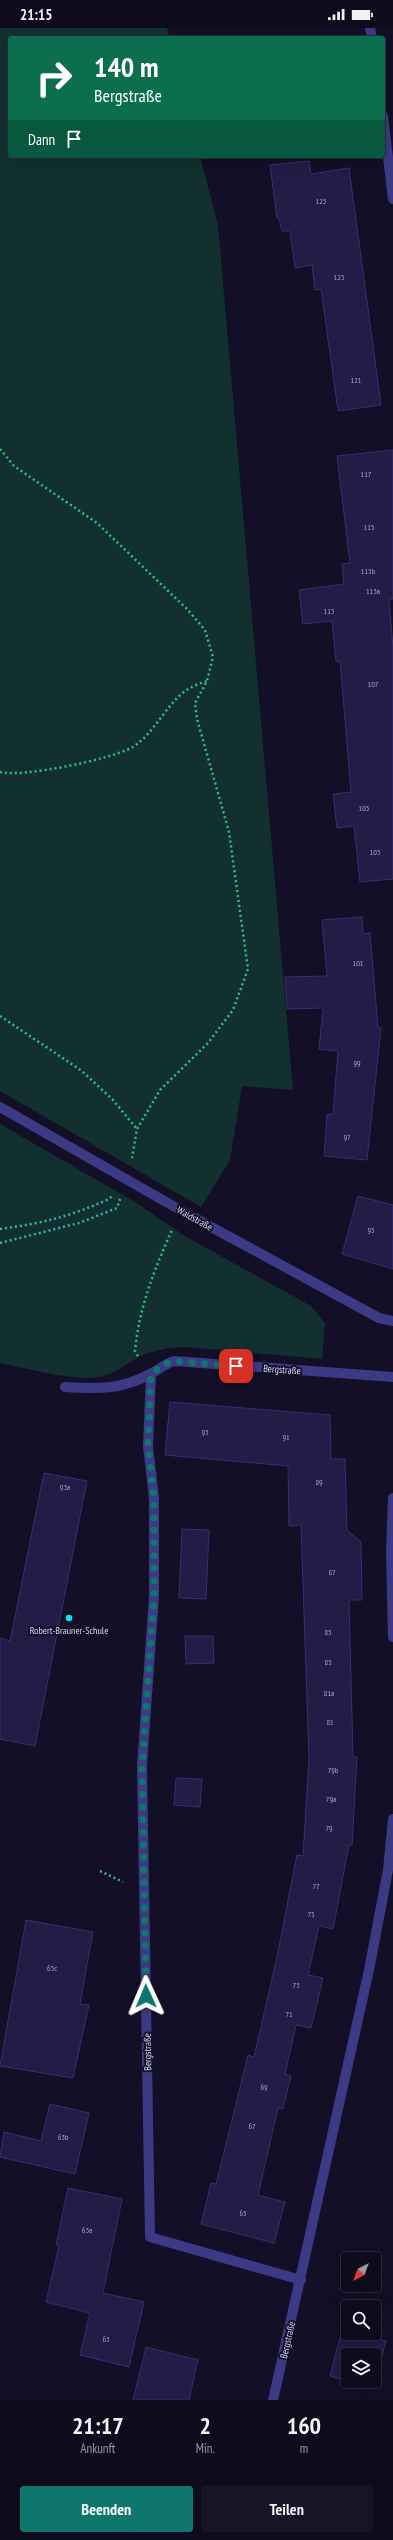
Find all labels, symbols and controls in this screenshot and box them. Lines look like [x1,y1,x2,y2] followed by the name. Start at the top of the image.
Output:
[20,5,52,24] text: 21:15
[94,48,158,85] text: 140 m
[28,52,80,104] icon: right
[94,84,162,107] text: Bergstraße
[63,128,85,150] icon: arrive
[28,130,55,149] text: Dann
[316,196,326,206] house number: 125
[334,272,345,282] house number: 123
[351,375,362,385] house number: 121
[361,469,372,479] house number: 117
[364,522,374,532] house number: 115
[361,566,376,576] house number: 113b
[366,586,380,596] house number: 113a
[324,606,335,616] house number: 113
[368,679,379,689] house number: 107
[359,803,369,813] house number: 105
[370,847,381,857] house number: 103
[353,958,364,968] house number: 101
[353,1058,361,1068] house number: 99
[343,1132,351,1142] house number: 97
[175,1203,215,1234] street label: Waldstraße
[367,1225,375,1235] house number: 95
[219,1349,253,1383] pin
[225,1355,247,1377] icon: arrive
[263,1362,301,1377] street label: Bergstraße
[201,1427,209,1437] house number: 93
[282,1432,290,1442] house number: 91
[315,1477,323,1487] house number: 89
[60,1482,70,1492] house number: 93a
[328,1567,336,1577] house number: 87
[64,1613,74,1623] marker: Robert-Brauner-Schule
[30,1624,108,1637] place label: Robert-Brauner-Schule
[324,1627,332,1637] house number: 85
[324,1657,332,1667] house number: 83
[324,1688,334,1698] house number: 81a
[326,1717,334,1727] house number: 81
[328,1765,339,1775] house number: 79b
[326,1794,336,1804] house number: 79a
[325,1823,333,1833] house number: 79
[312,1881,320,1891] house number: 77
[307,1909,315,1919] house number: 75
[47,1963,57,1973] house number: 63c
[125,1975,167,2017] position arrow
[292,1980,300,1990] house number: 73
[285,2009,293,2019] house number: 71
[141,2033,154,2071] street label: Bergstraße
[260,2082,268,2092] house number: 69
[248,2121,256,2131] house number: 67
[58,2132,69,2142] house number: 63b
[239,2208,247,2218] house number: 65
[82,2225,92,2235] house number: 63a
[341,2252,381,2292] north arrow
[341,2252,381,2388] map controls
[341,2300,381,2340] button: search
[277,2320,298,2360] street label: Bergstraße
[102,2334,110,2344] house number: 63
[341,2348,381,2388] button: layers
[72,2410,124,2441] text: 21:17
[199,2410,211,2441] text: 2
[287,2410,321,2441] text: 160
[80,2440,115,2457] text: Ankunft
[196,2440,215,2457] text: Min.
[300,2440,308,2457] text: m
[20,2486,193,2532] button: Beenden
[201,2486,373,2532] button: Teilen

